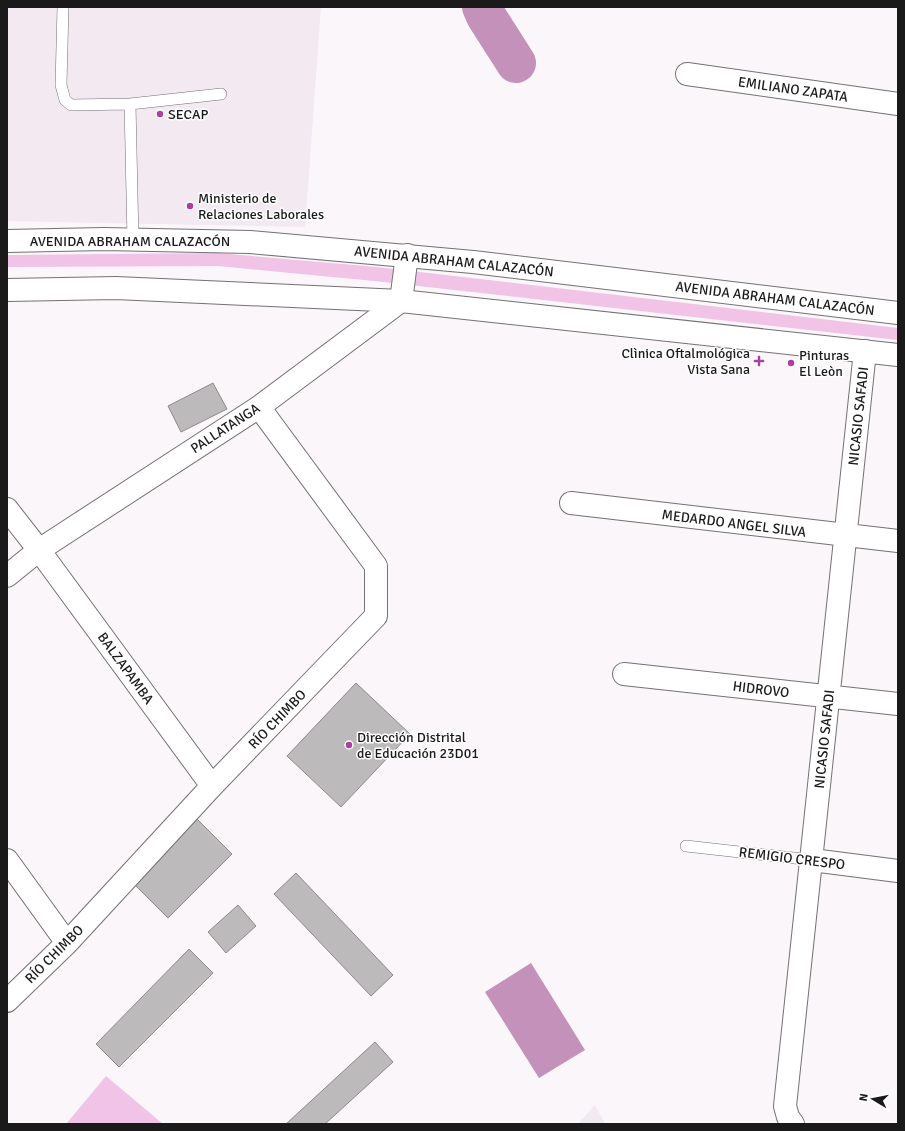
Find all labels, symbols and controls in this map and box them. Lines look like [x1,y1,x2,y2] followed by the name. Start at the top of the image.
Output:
[737,73,849,106] street label: EMILIANO ZAPATA
[168,106,209,123] place label: SECAP
[155,109,165,119] marker: SECAP
[198,190,324,223] place label: Ministerio de Relaciones Laborales
[185,201,195,211] marker: Ministerio de Relaciones Laborales
[30,233,230,250] street label: AVENIDA ABRAHAM CALAZACÓN
[353,243,554,280] street label: AVENIDA ABRAHAM CALAZACÓN
[674,278,875,319] street label: AVENIDA ABRAHAM CALAZACÓN
[621,345,750,378] place label: Clìnica Oftalmológica Vista Sana
[799,347,849,380] place label: Pinturas El Leòn
[753,355,765,367] marker: Clìnica Oftalmológica Vista Sana
[786,358,796,368] marker: Pinturas El Leòn
[845,366,872,466] street label: NICASIO SAFADI
[187,399,264,457] street label: PALLATANGA
[661,506,808,541] street label: MEDARDO ANGEL SILVA
[94,629,158,708] street label: BALZAPAMBA
[732,678,790,701] street label: HIDROVO
[245,686,310,752] street label: RÍO CHIMBO
[811,689,838,789] street label: NICASIO SAFADI
[357,729,479,762] place label: Dirección Distrital de Educación 23D01
[344,740,354,750] marker: Dirección Distrital de Educación 23D01
[738,844,846,873] street label: REMIGIO CRESPO
[22,922,87,987] street label: RÍO CHIMBO
[853,1079,893,1119] north arrow
[857,1092,871,1102] text: N

